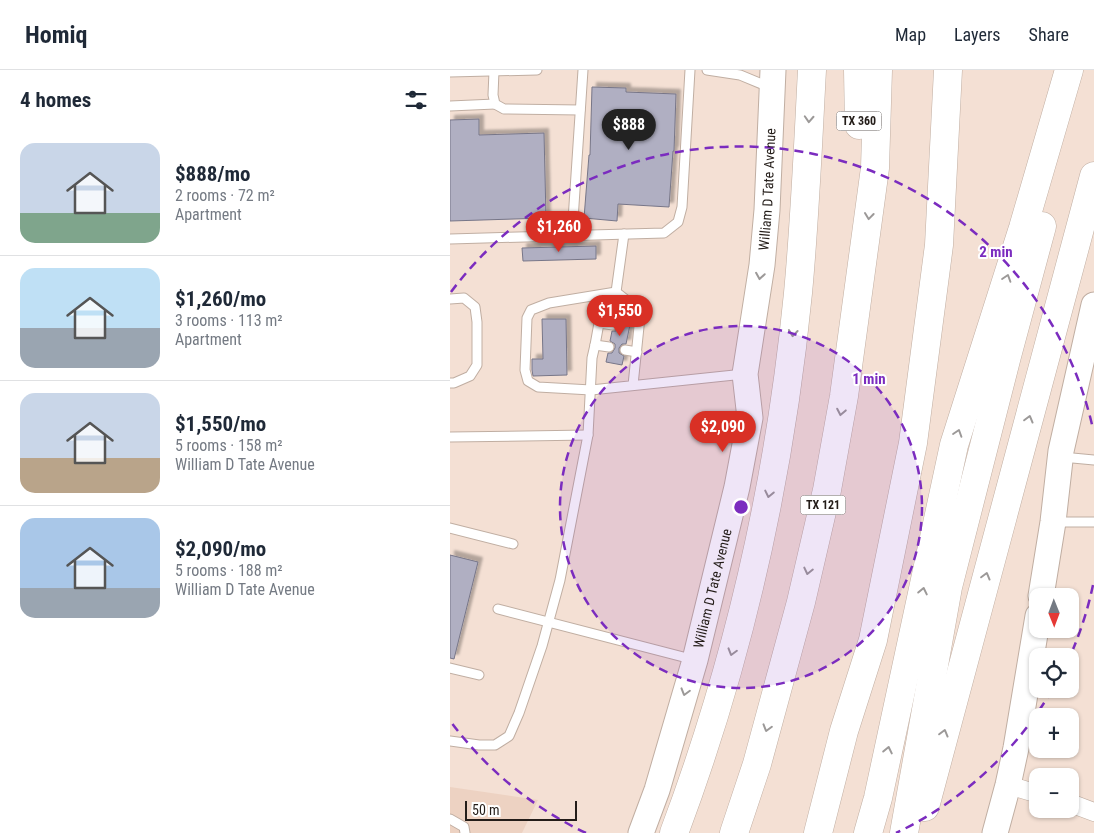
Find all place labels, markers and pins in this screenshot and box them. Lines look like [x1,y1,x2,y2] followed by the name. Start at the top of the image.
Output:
[599,108,659,151] pin: $888
[518,210,600,253] pin: $1,260
[579,294,661,337] pin: $1,550
[682,410,764,453] pin: $2,090
[732,498,750,516] centre of rings

